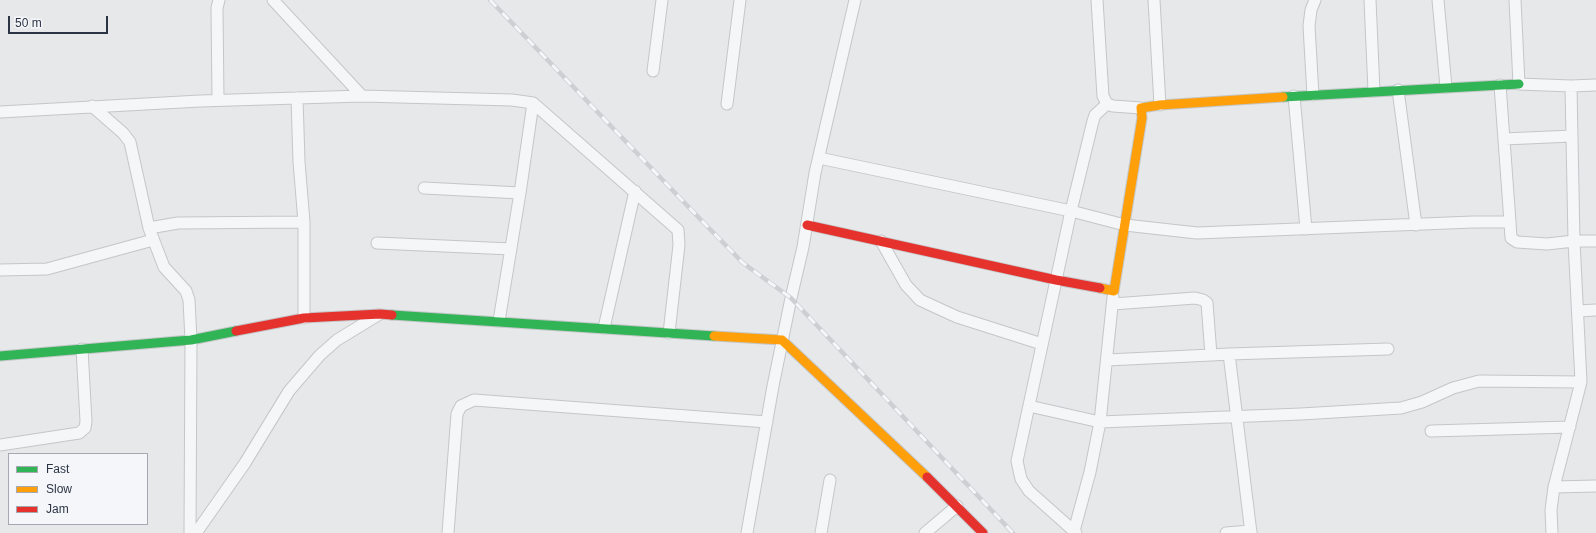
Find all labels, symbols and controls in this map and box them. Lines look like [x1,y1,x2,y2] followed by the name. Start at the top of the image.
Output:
[10,8,110,34] scale bar
[15,16,42,30] text: 50 m
[8,453,148,525] legend
[46,462,69,476] text: Fast
[46,482,72,496] text: Slow
[46,502,69,516] text: Jam

